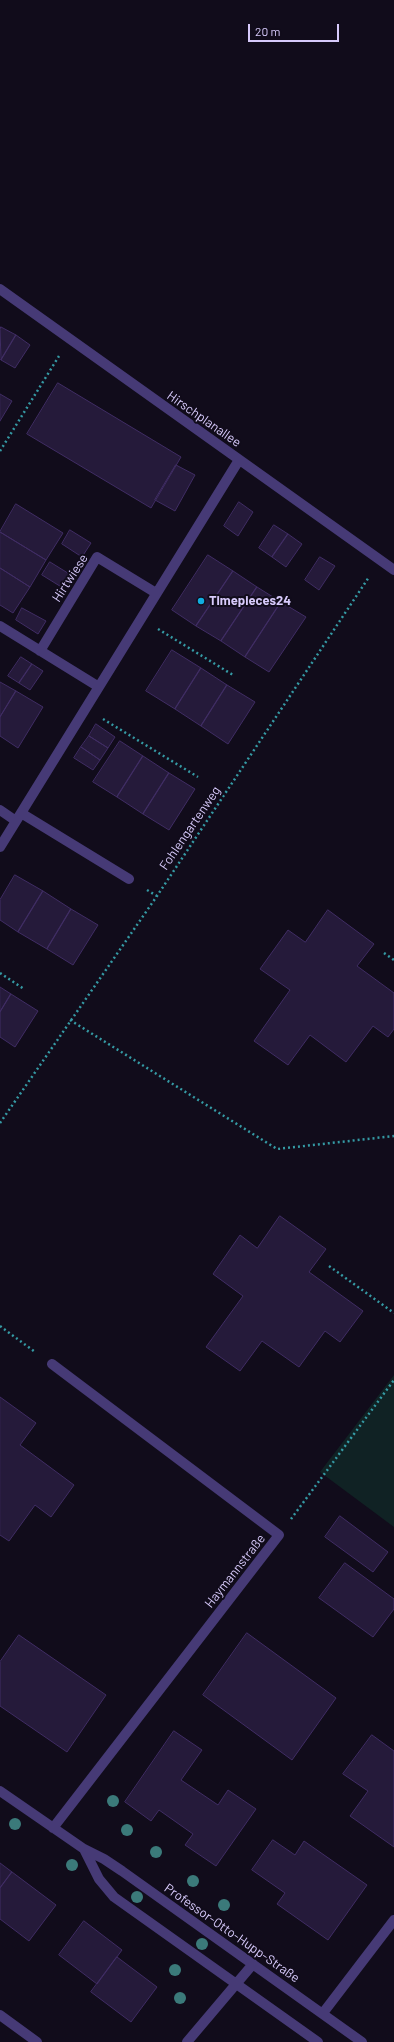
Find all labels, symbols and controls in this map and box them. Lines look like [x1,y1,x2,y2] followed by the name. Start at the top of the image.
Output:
[250,16,341,42] scale bar
[255,24,281,38] text: 20 m
[164,388,244,450] street label: Hirschplanallee
[49,551,91,605] street label: Hirtwiese
[209,593,291,609] place label: Timepieces24
[196,596,206,606] marker: Timepieces24
[156,783,224,873] street label: Fohlengartenweg
[201,1531,269,1611] street label: Haymannstraße
[161,1880,303,1986] street label: Professor-Otto-Hupp-Straße

